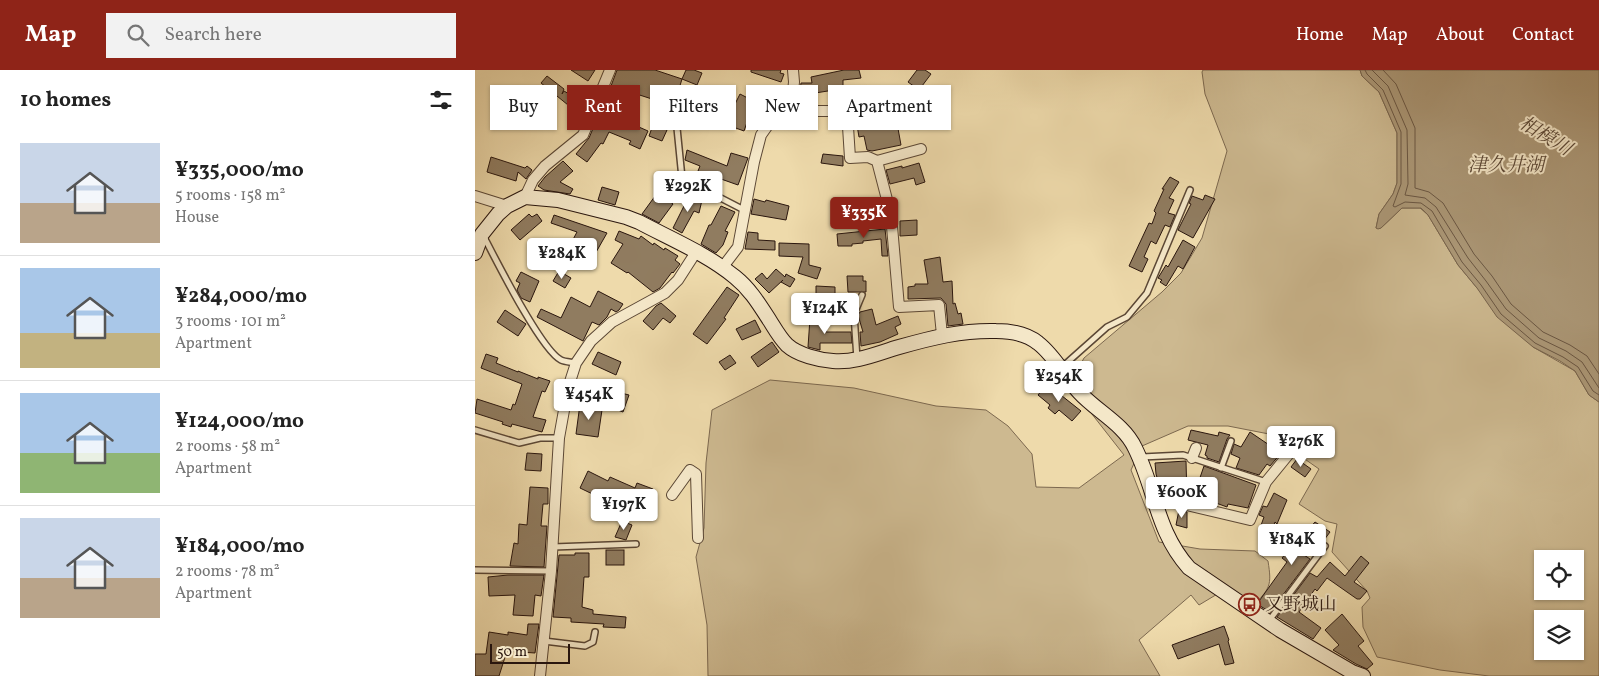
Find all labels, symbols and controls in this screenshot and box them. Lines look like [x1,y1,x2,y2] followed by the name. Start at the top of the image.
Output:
[106,13,456,58] search box
[25,18,76,52] text: Map
[124,21,152,49] icon: search
[164,22,262,48] text: Search here
[1296,23,1344,48] text: Home
[1372,23,1408,48] text: Map
[1436,23,1484,48] text: About
[1512,23,1574,48] text: Contact
[490,85,557,130] chip: Buy
[567,85,640,130] chip: Rent
[650,85,736,130] chip: Filters
[746,85,818,130] chip: New
[828,85,951,130] chip: Apartment
[20,86,111,115] text: 10 homes
[427,86,455,114] icon: filters
[1514,111,1578,164] water label: 相模川
[1468,153,1547,179] water label: 津久井湖
[175,156,304,185] text: ¥335,000/mo
[60,163,120,223] icon: home
[653,170,723,213] pin: ¥292K
[664,176,712,198] text: ¥292K
[175,185,285,207] text: 5 rooms · 158 m²
[829,196,899,239] pin: ¥335K
[841,202,887,224] text: ¥335K
[175,207,219,229] text: House
[527,238,597,280] pin: ¥284K
[538,243,586,265] text: ¥284K
[175,282,307,311] text: ¥284,000/mo
[60,288,120,348] icon: home
[790,292,860,335] pin: ¥124K
[802,298,848,320] text: ¥124K
[175,311,286,333] text: 3 rooms · 101 m²
[175,333,252,355] text: Apartment
[1024,360,1094,403] pin: ¥254K
[1035,366,1083,388] text: ¥254K
[554,378,624,421] pin: ¥454K
[565,384,613,406] text: ¥454K
[175,407,304,436] text: ¥124,000/mo
[60,413,120,473] icon: home
[1266,426,1336,468] pin: ¥276K
[1278,431,1324,453] text: ¥276K
[175,436,280,458] text: 2 rooms · 58 m²
[175,458,252,480] text: Apartment
[1147,476,1217,519] pin: ¥600K
[1157,482,1207,504] text: ¥600K
[589,488,659,531] pin: ¥197K
[602,494,646,516] text: ¥197K
[1257,524,1327,566] pin: ¥184K
[1269,529,1315,551] text: ¥184K
[175,532,304,561] text: ¥184,000/mo
[60,538,120,598] icon: home
[1534,550,1584,660] map controls
[1534,550,1584,600] button: locate
[175,561,280,583] text: 2 rooms · 78 m²
[175,583,252,605] text: Apartment
[1237,592,1261,616] bus stop icon: 又野城山
[1265,593,1337,618] place label: 又野城山
[1534,610,1584,660] button: layers
[490,641,570,664] scale bar
[497,643,527,662] text: 50 m

